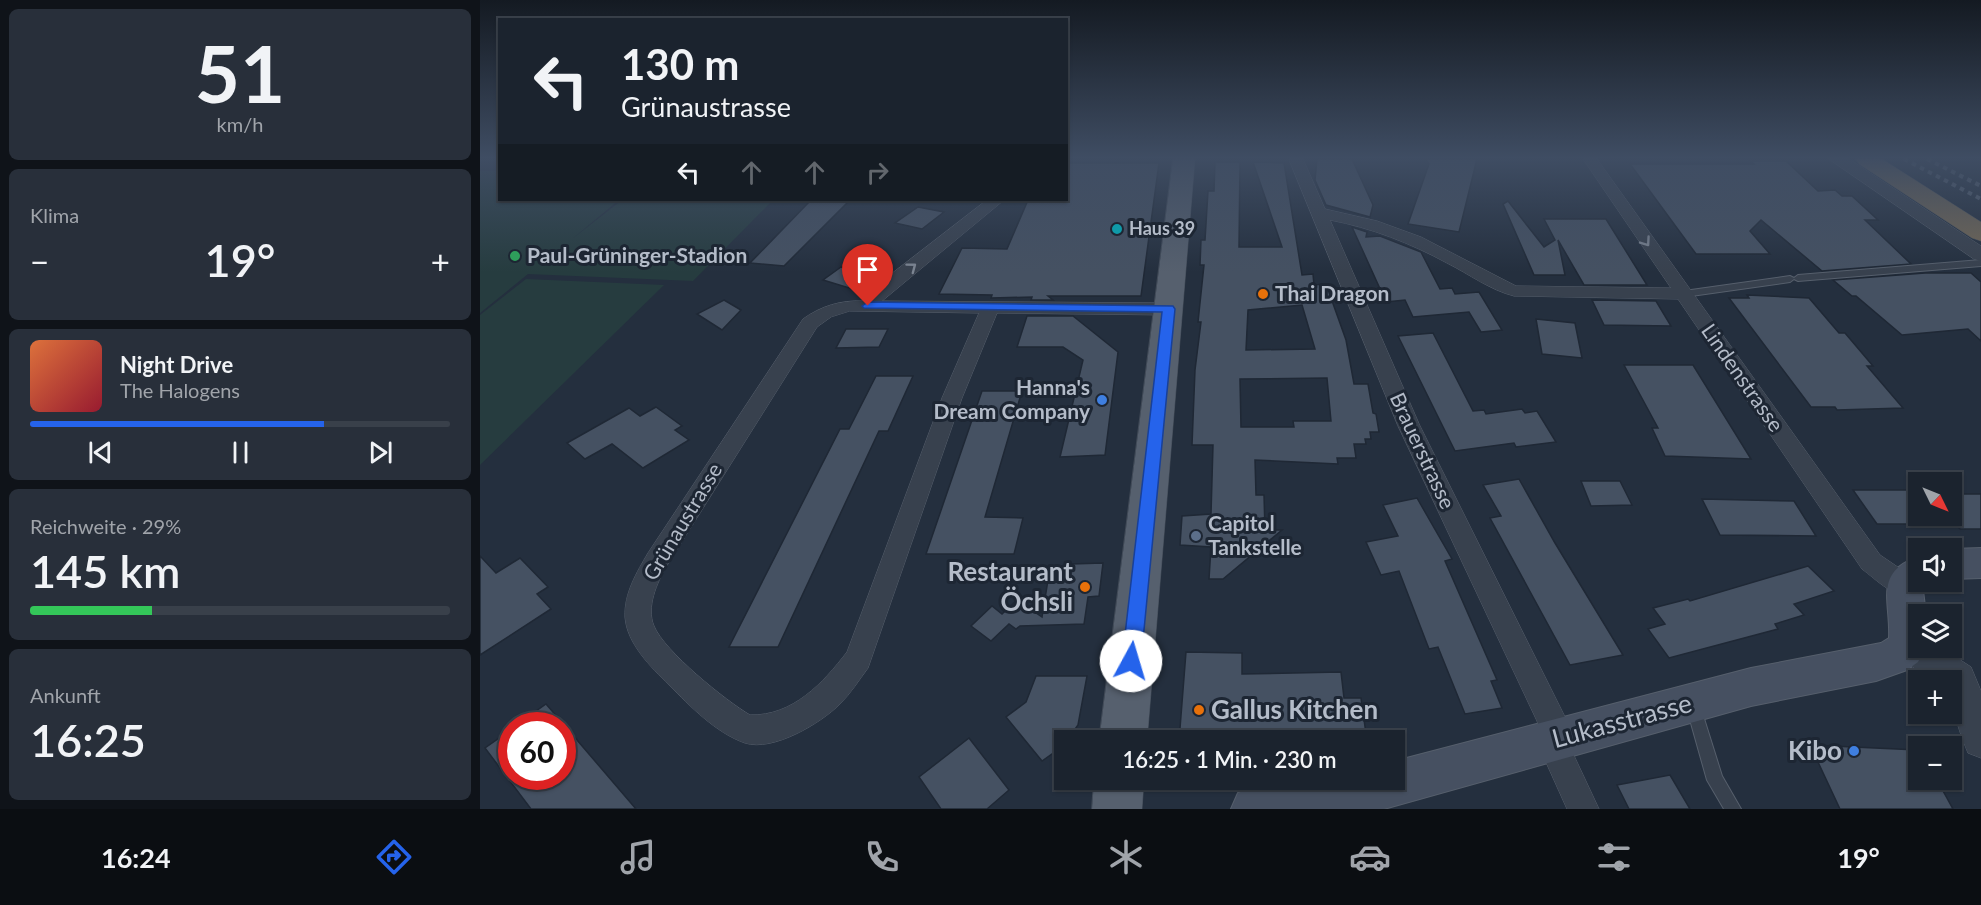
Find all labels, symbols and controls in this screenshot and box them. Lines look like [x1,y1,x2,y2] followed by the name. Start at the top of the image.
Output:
[195,26,285,120] text: 51
[621,39,739,89] text: 130 m
[522,42,600,120] icon: left
[621,90,791,123] text: Grünaustrasse
[217,112,263,136] text: km/h
[672,156,705,189] icon: left
[735,156,768,189] icon: ahead
[798,156,831,189] icon: ahead
[861,156,894,189] icon: right
[30,203,79,227] text: Klima
[1129,217,1195,239] place label: Haus 39
[1110,222,1124,236] marker: Haus 39
[205,233,275,287] text: 19°
[1639,235,1650,246] one-way arrow
[30,241,49,281] text: −
[431,241,450,281] text: +
[527,242,747,267] place label: Paul-Grüninger-Stadion
[842,244,893,306] pin
[508,249,522,263] marker: Paul-Grüninger-Stadion
[851,253,884,286] icon: arrive
[905,263,916,274] one-way arrow
[1275,280,1389,305] place label: Thai Dragon
[1256,287,1270,301] marker: Thai Dragon
[1697,318,1790,436] street label: Lindenstrasse
[120,351,233,378] text: Night Drive
[934,374,1091,423] place label: Hanna's Dream Company
[120,378,240,402] text: The Halogens
[1386,388,1461,512] street label: Brauerstrasse
[1095,393,1109,407] marker: Hanna's Dream Company
[84,436,117,469] icon: previous
[224,436,257,469] icon: pause
[364,436,397,469] icon: next
[637,458,726,584] street label: Grünaustrasse
[1908,472,1962,526] north arrow
[1908,472,1962,790] map controls
[1208,510,1302,559] place label: Capitol Tankstelle
[30,514,181,538] text: Reichweite · 29%
[1189,529,1203,543] marker: Capitol Tankstelle
[1908,538,1962,592] button: sound
[30,544,180,598] text: 145 km
[947,555,1073,617] place label: Restaurant Öchsli
[1078,580,1092,594] marker: Restaurant Öchsli
[1908,604,1962,658] button: layers
[1099,629,1163,693] position arrow
[1908,670,1962,724] button: +
[30,683,101,707] text: Ankunft
[1548,686,1695,754] street label: Lukasstrasse
[1211,693,1378,725] place label: Gallus Kitchen
[1192,703,1206,717] marker: Gallus Kitchen
[498,712,576,790] speed limit sign: 60
[30,713,146,767] text: 16:25
[1788,734,1842,766] place label: Kibo
[1908,736,1962,790] button: −
[1847,744,1861,758] marker: Kibo
[1122,746,1337,773] text: 16:25 · 1 Min. · 230 m
[373,836,415,878] icon: directions
[617,836,659,878] icon: music
[861,836,903,878] icon: phone
[1105,836,1147,878] icon: climate
[1349,836,1391,878] icon: car
[1593,836,1635,878] icon: filters
[101,841,171,874] text: 16:24
[1837,841,1880,874] text: 19°

